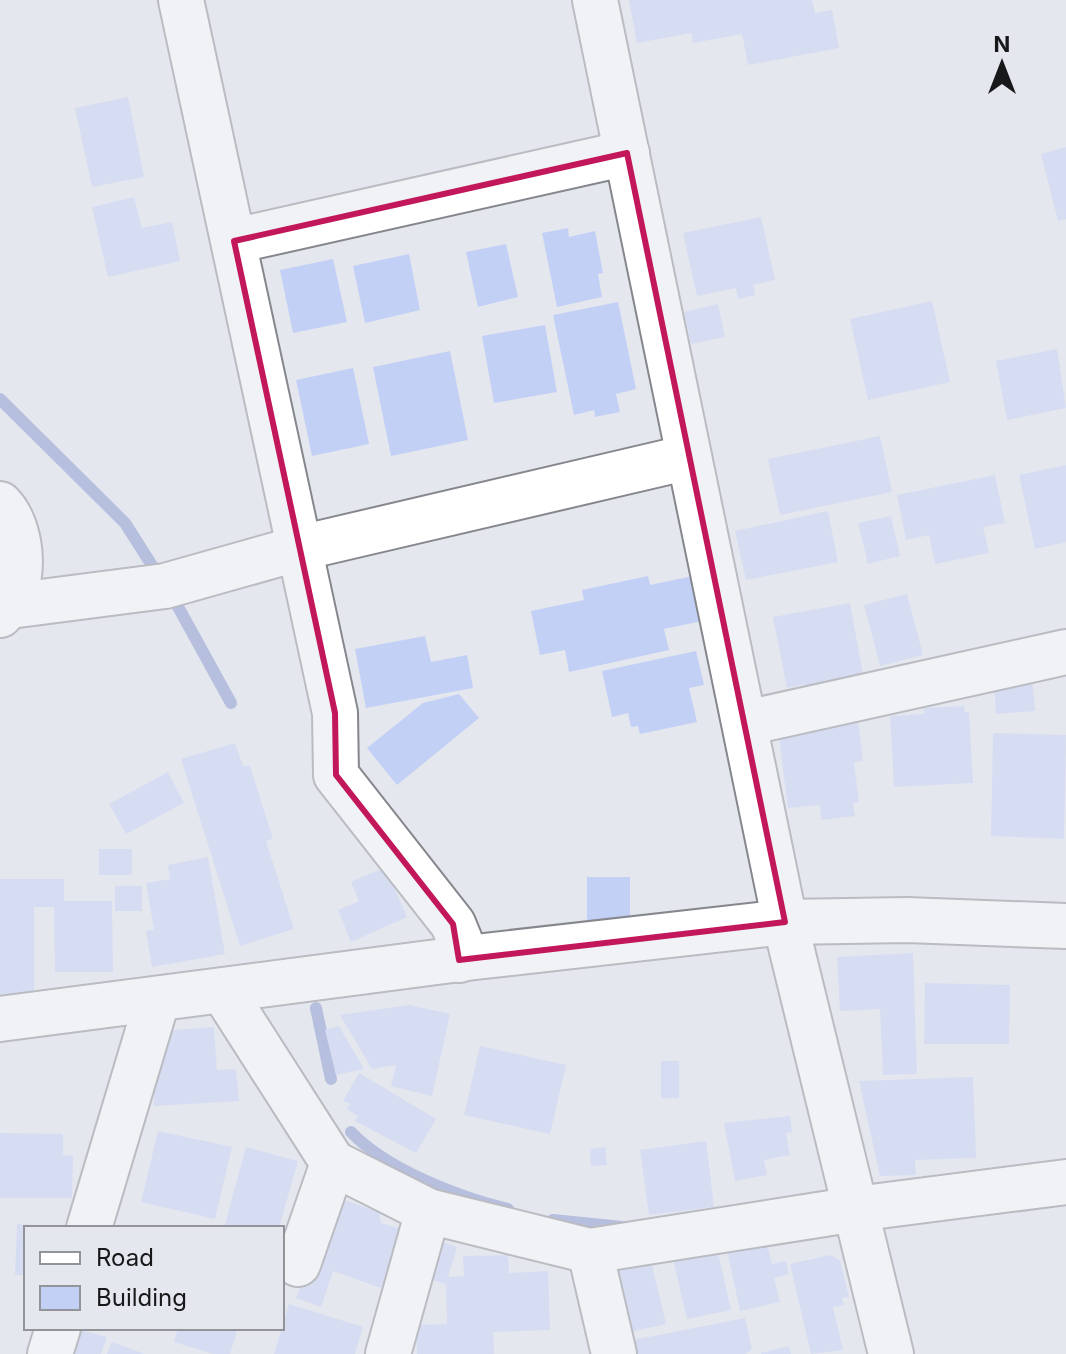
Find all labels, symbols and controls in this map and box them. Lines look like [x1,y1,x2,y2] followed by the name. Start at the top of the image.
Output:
[962,24,1042,104] north arrow
[994,31,1010,57] text: N
[24,1226,284,1330] legend
[96,1243,154,1272] text: Road
[96,1283,187,1312] text: Building

